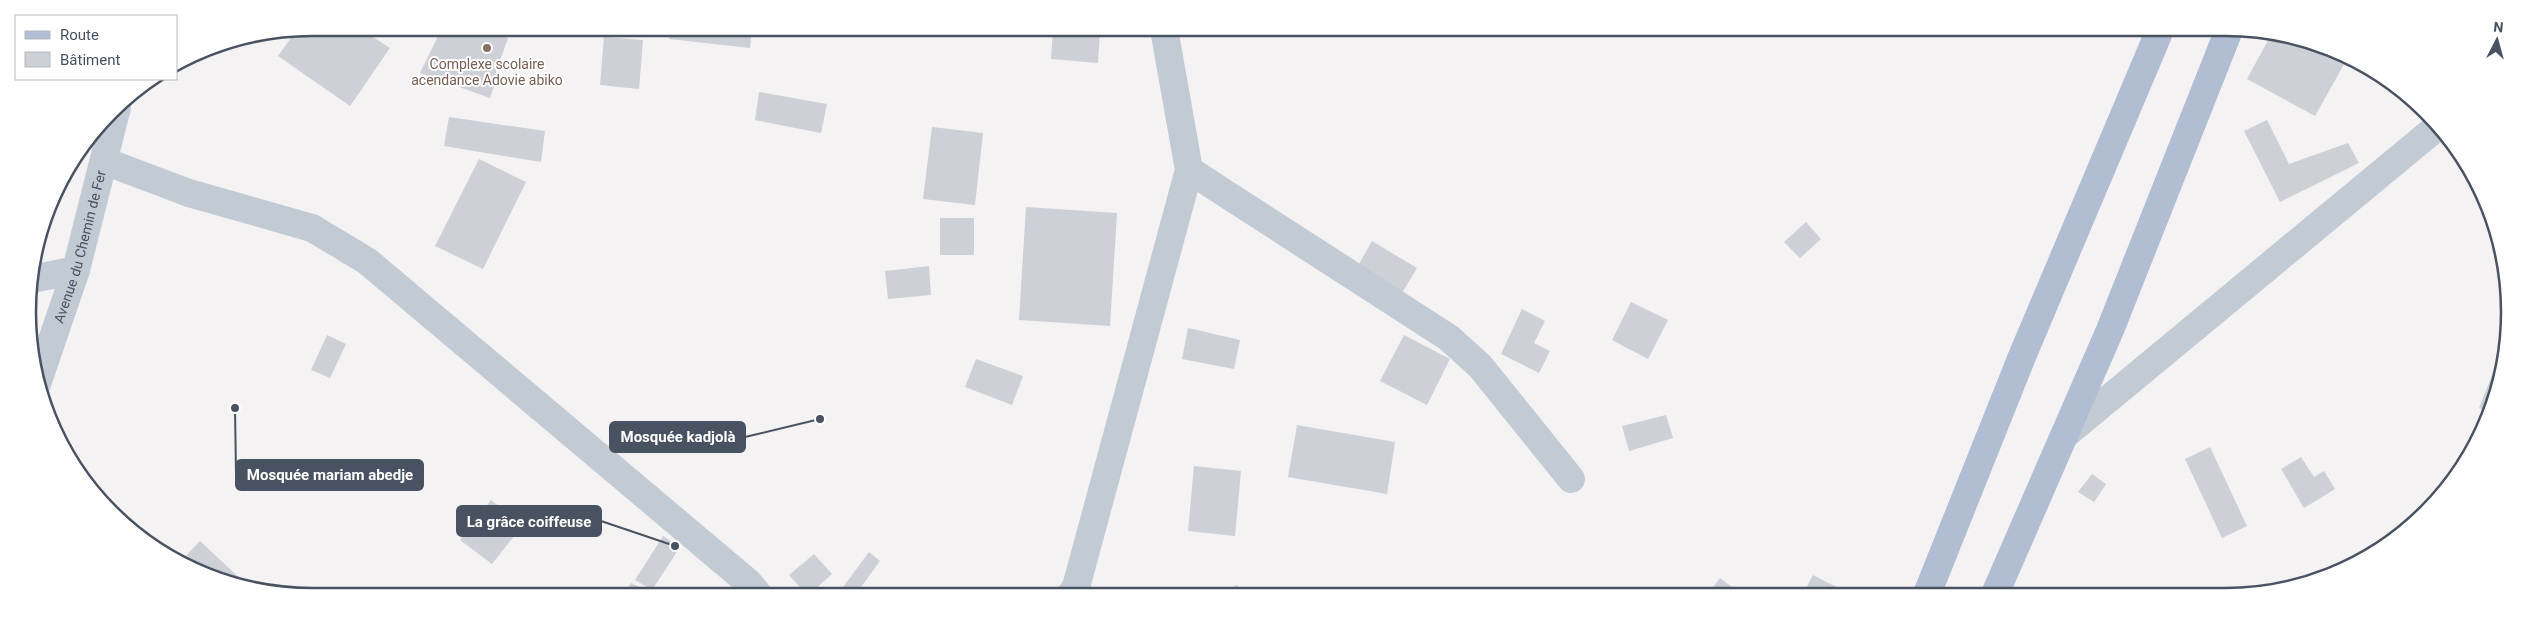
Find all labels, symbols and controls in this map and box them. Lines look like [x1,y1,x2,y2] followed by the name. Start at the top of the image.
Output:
[15,15,178,80] legend
[2472,15,2522,65] north arrow
[2493,19,2504,36] text: N
[60,26,99,44] text: Route
[481,42,493,54] marker: Complexe scolaire acendance Adovie abiko
[60,51,120,69] text: Bâtiment
[411,56,563,88] place label: Complexe scolaire acendance Adovie abiko
[50,168,109,325] street label: Avenue du Chemin de Fer
[610,422,745,452] callout: Mosquée kadjolà
[621,428,735,446] text: Mosquée kadjolà
[236,460,423,490] callout: Mosquée mariam abedje
[247,466,413,484] text: Mosquée mariam abedje
[457,506,601,536] callout: La grâce coiffeuse
[467,513,591,531] text: La grâce coiffeuse

